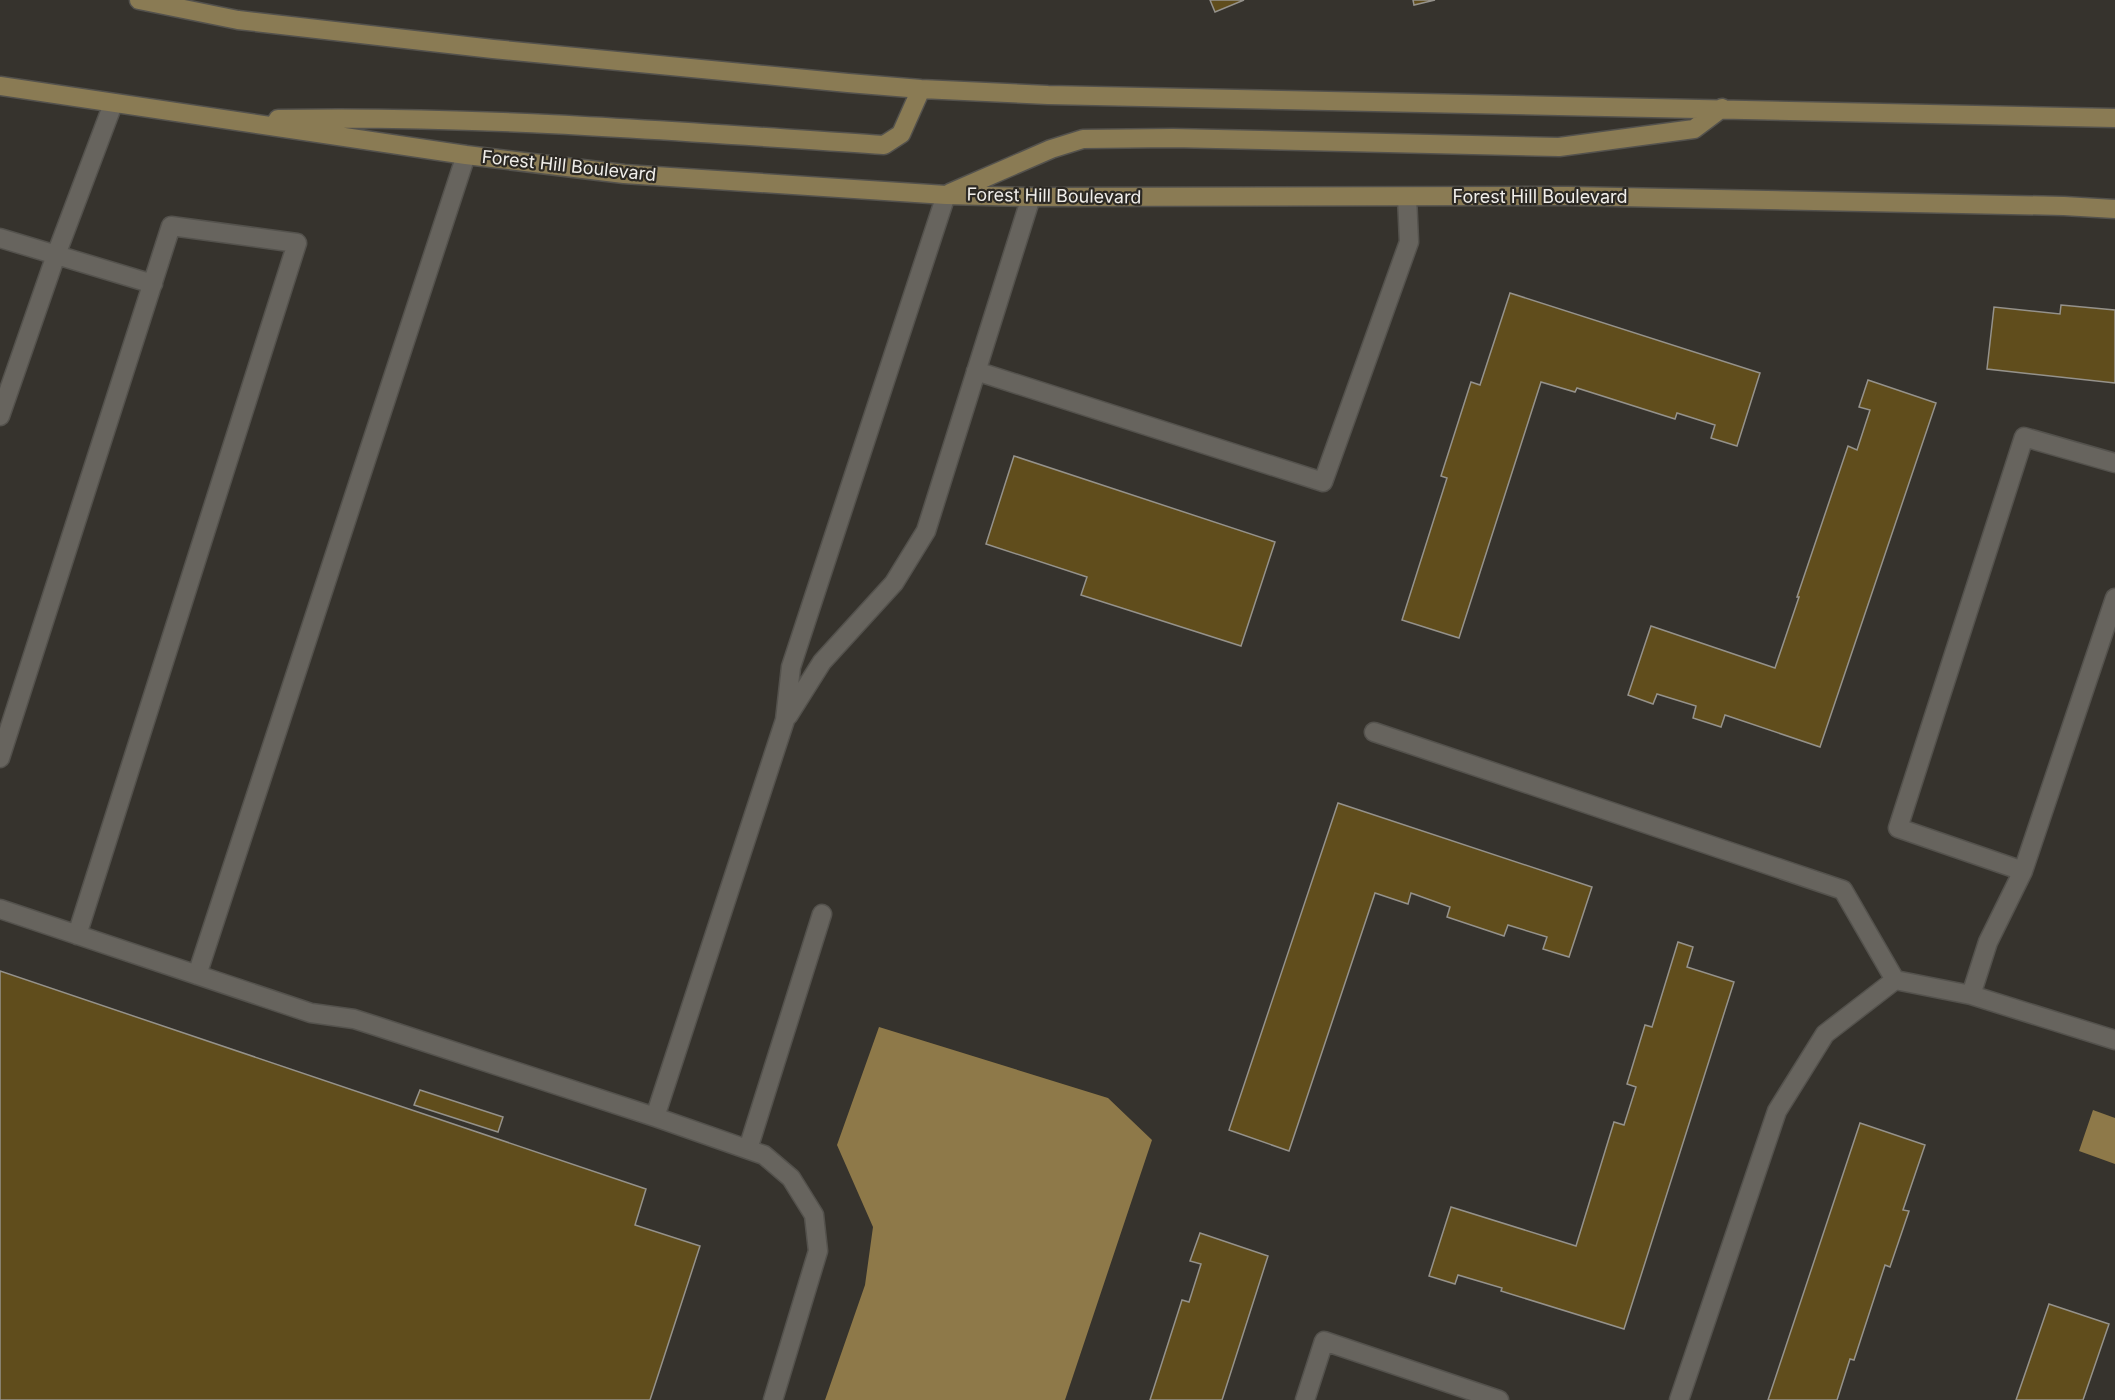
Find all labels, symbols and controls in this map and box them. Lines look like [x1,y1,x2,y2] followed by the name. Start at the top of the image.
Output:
[481,146,657,185] street label: Forest Hill Boulevard
[966,183,1142,208] street label: Forest Hill Boulevard
[1453,186,1628,207] street label: Forest Hill Boulevard

